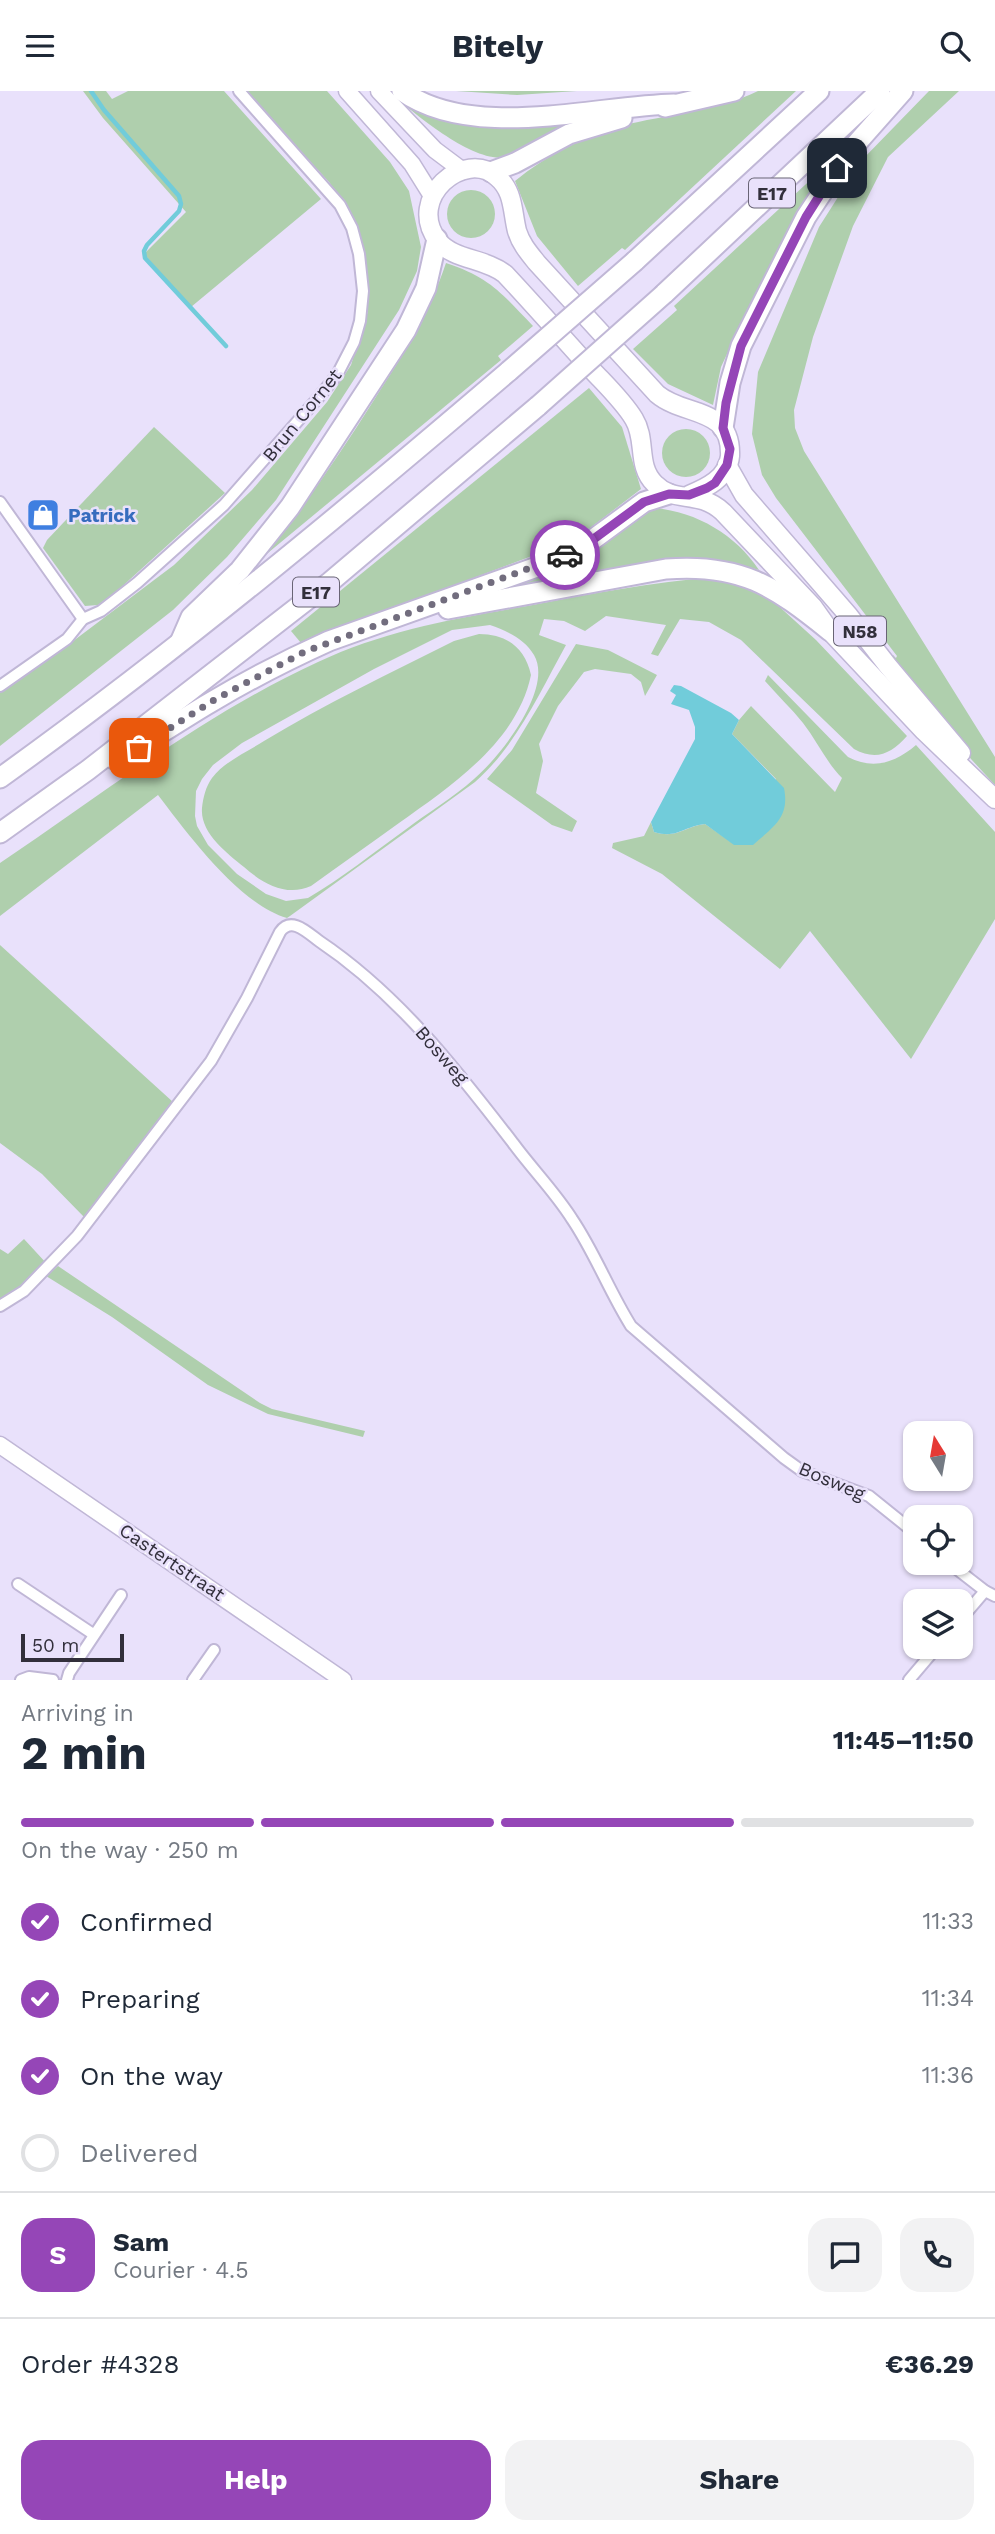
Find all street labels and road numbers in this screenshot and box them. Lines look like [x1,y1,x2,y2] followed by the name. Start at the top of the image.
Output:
[749,179,795,207] road number: E17
[258,364,346,466] street label: Brun Cornet
[293,577,339,607] road number: E17
[834,617,886,645] road number: N58
[410,1021,474,1090] street label: Bosweg
[795,1457,869,1506] street label: Bosweg
[115,1518,229,1606] street label: Castertstraat

